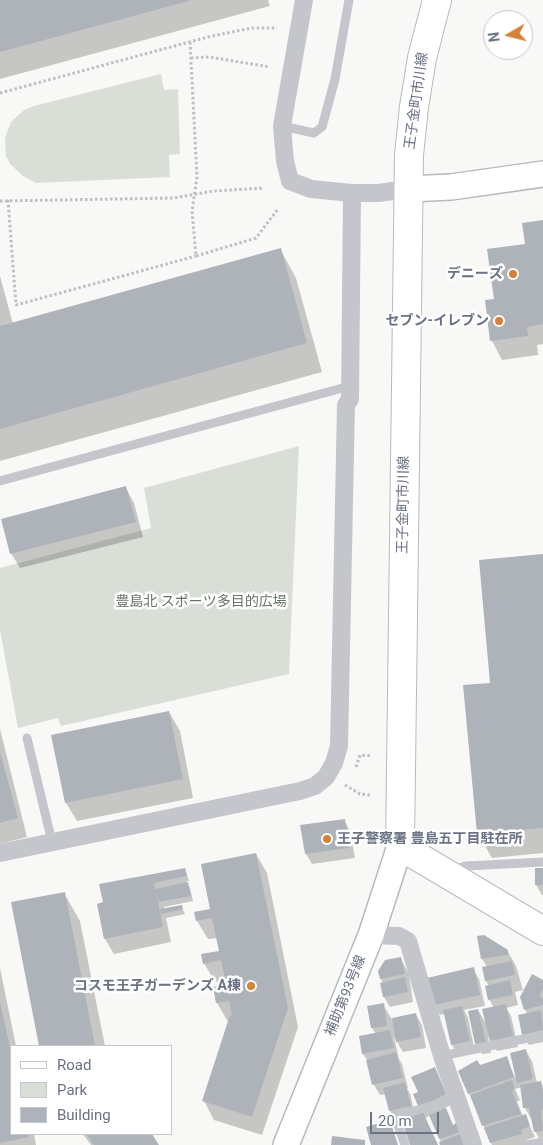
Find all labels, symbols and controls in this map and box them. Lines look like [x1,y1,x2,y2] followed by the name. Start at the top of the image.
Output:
[483,10,533,60] north arrow
[486,31,503,43] text: N
[402,51,432,151] street label: 王子金町市川線
[447,266,503,282] place label: デニーズ
[507,268,519,280] marker: デニーズ
[385,313,489,329] place label: セブン-イレブン
[493,315,505,327] marker: セブン-イレブン
[395,456,413,554] street label: 王子金町市川線
[115,594,287,610] park label: 豊島北 スポーツ多目的広場
[337,831,522,847] place label: 王子警察署 豊島五丁目駐在所
[321,833,333,845] marker: 王子警察署 豊島五丁目駐在所
[322,953,370,1039] street label: 補助第93号線
[74,978,241,994] place label: コスモ王子ガーデンズ A棟
[245,980,257,992] marker: コスモ王子ガーデンズ A棟
[10,1045,172,1135] legend
[57,1056,91,1074] text: Road
[57,1081,87,1099] text: Park
[373,1102,442,1134] scale bar
[57,1106,111,1124] text: Building
[378,1112,412,1130] text: 20 m

